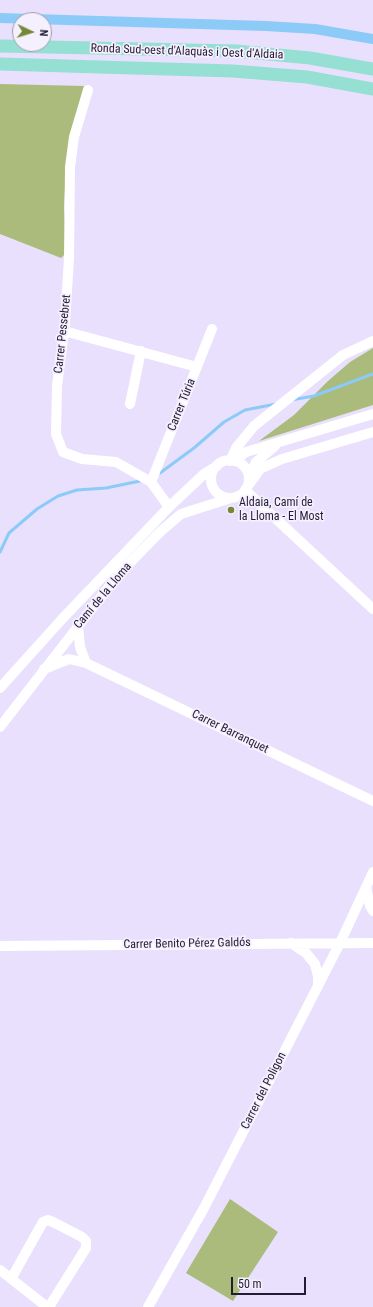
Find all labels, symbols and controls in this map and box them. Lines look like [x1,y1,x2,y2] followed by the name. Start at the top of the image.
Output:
[12,12,52,52] north arrow
[37,29,50,37] text: N
[90,41,284,63] street label: Ronda Sud-oest d'Alaquàs i Oest d'Aldaia
[52,294,74,374] street label: Carrer Pessebret
[165,377,199,433] street label: Carrer Túria
[239,496,324,524] place label: Aldaia, Camí de la Lloma - El Most
[226,505,236,515] marker: Aldaia, Camí de la Lloma - El Most
[71,560,135,632] street label: Camí de la Lloma
[189,707,271,757] street label: Carrer Barranquet
[123,936,251,952] street label: Carrer Benito Pérez Galdós
[238,1050,290,1132] street label: Carrer del Poligon
[233,1269,308,1295] scale bar
[238,1277,262,1291] text: 50 m

